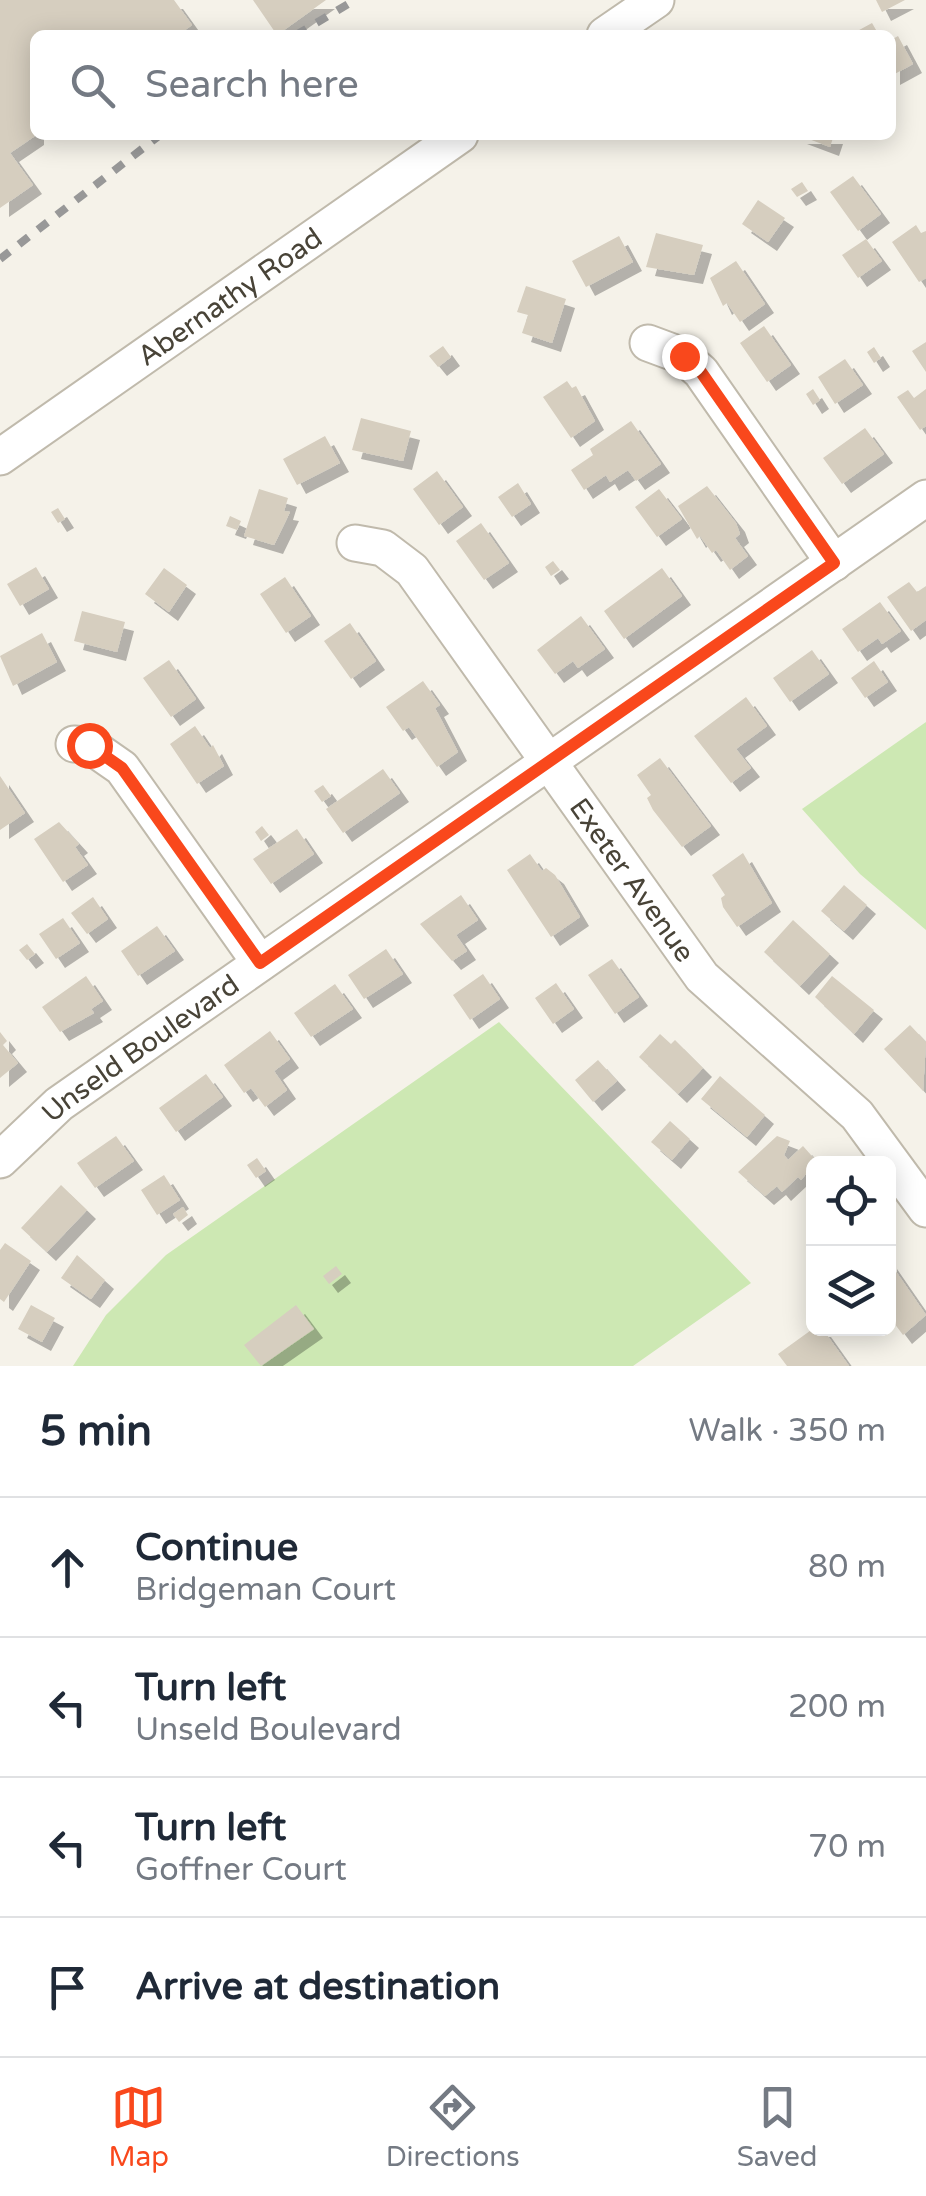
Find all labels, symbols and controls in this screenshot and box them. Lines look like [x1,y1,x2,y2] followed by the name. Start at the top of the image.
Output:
[30,30,896,140] search box
[65,58,120,113] icon: search
[145,62,359,108] text: Search here
[131,221,329,374] street label: Abernathy Road
[662,334,708,380] route end
[67,723,113,769] route start
[562,792,702,969] street label: Exeter Avenue
[35,967,246,1130] street label: Unseld Boulevard
[806,1156,896,1336] map controls
[806,1156,896,1246] button: locate
[806,1246,896,1336] button: layers
[40,1406,152,1457] text: 5 min
[689,1412,886,1450] text: Walk · 350 m
[135,1525,298,1571] text: Continue
[40,1540,95,1595] icon: ahead
[808,1548,886,1586] text: 80 m
[135,1571,396,1609] text: Bridgeman Court
[135,1665,286,1711] text: Turn left
[40,1680,95,1735] icon: left
[788,1688,886,1726] text: 200 m
[135,1711,402,1749] text: Unseld Boulevard
[135,1805,286,1851] text: Turn left
[40,1820,95,1875] icon: left
[808,1828,886,1866] text: 70 m
[135,1851,347,1889] text: Goffner Court
[40,1960,95,2015] icon: arrive
[135,1964,500,2010] text: Arrive at destination
[108,2080,169,2174] tab: Map
[386,2080,520,2174] tab: Directions
[737,2080,818,2174] tab: Saved

